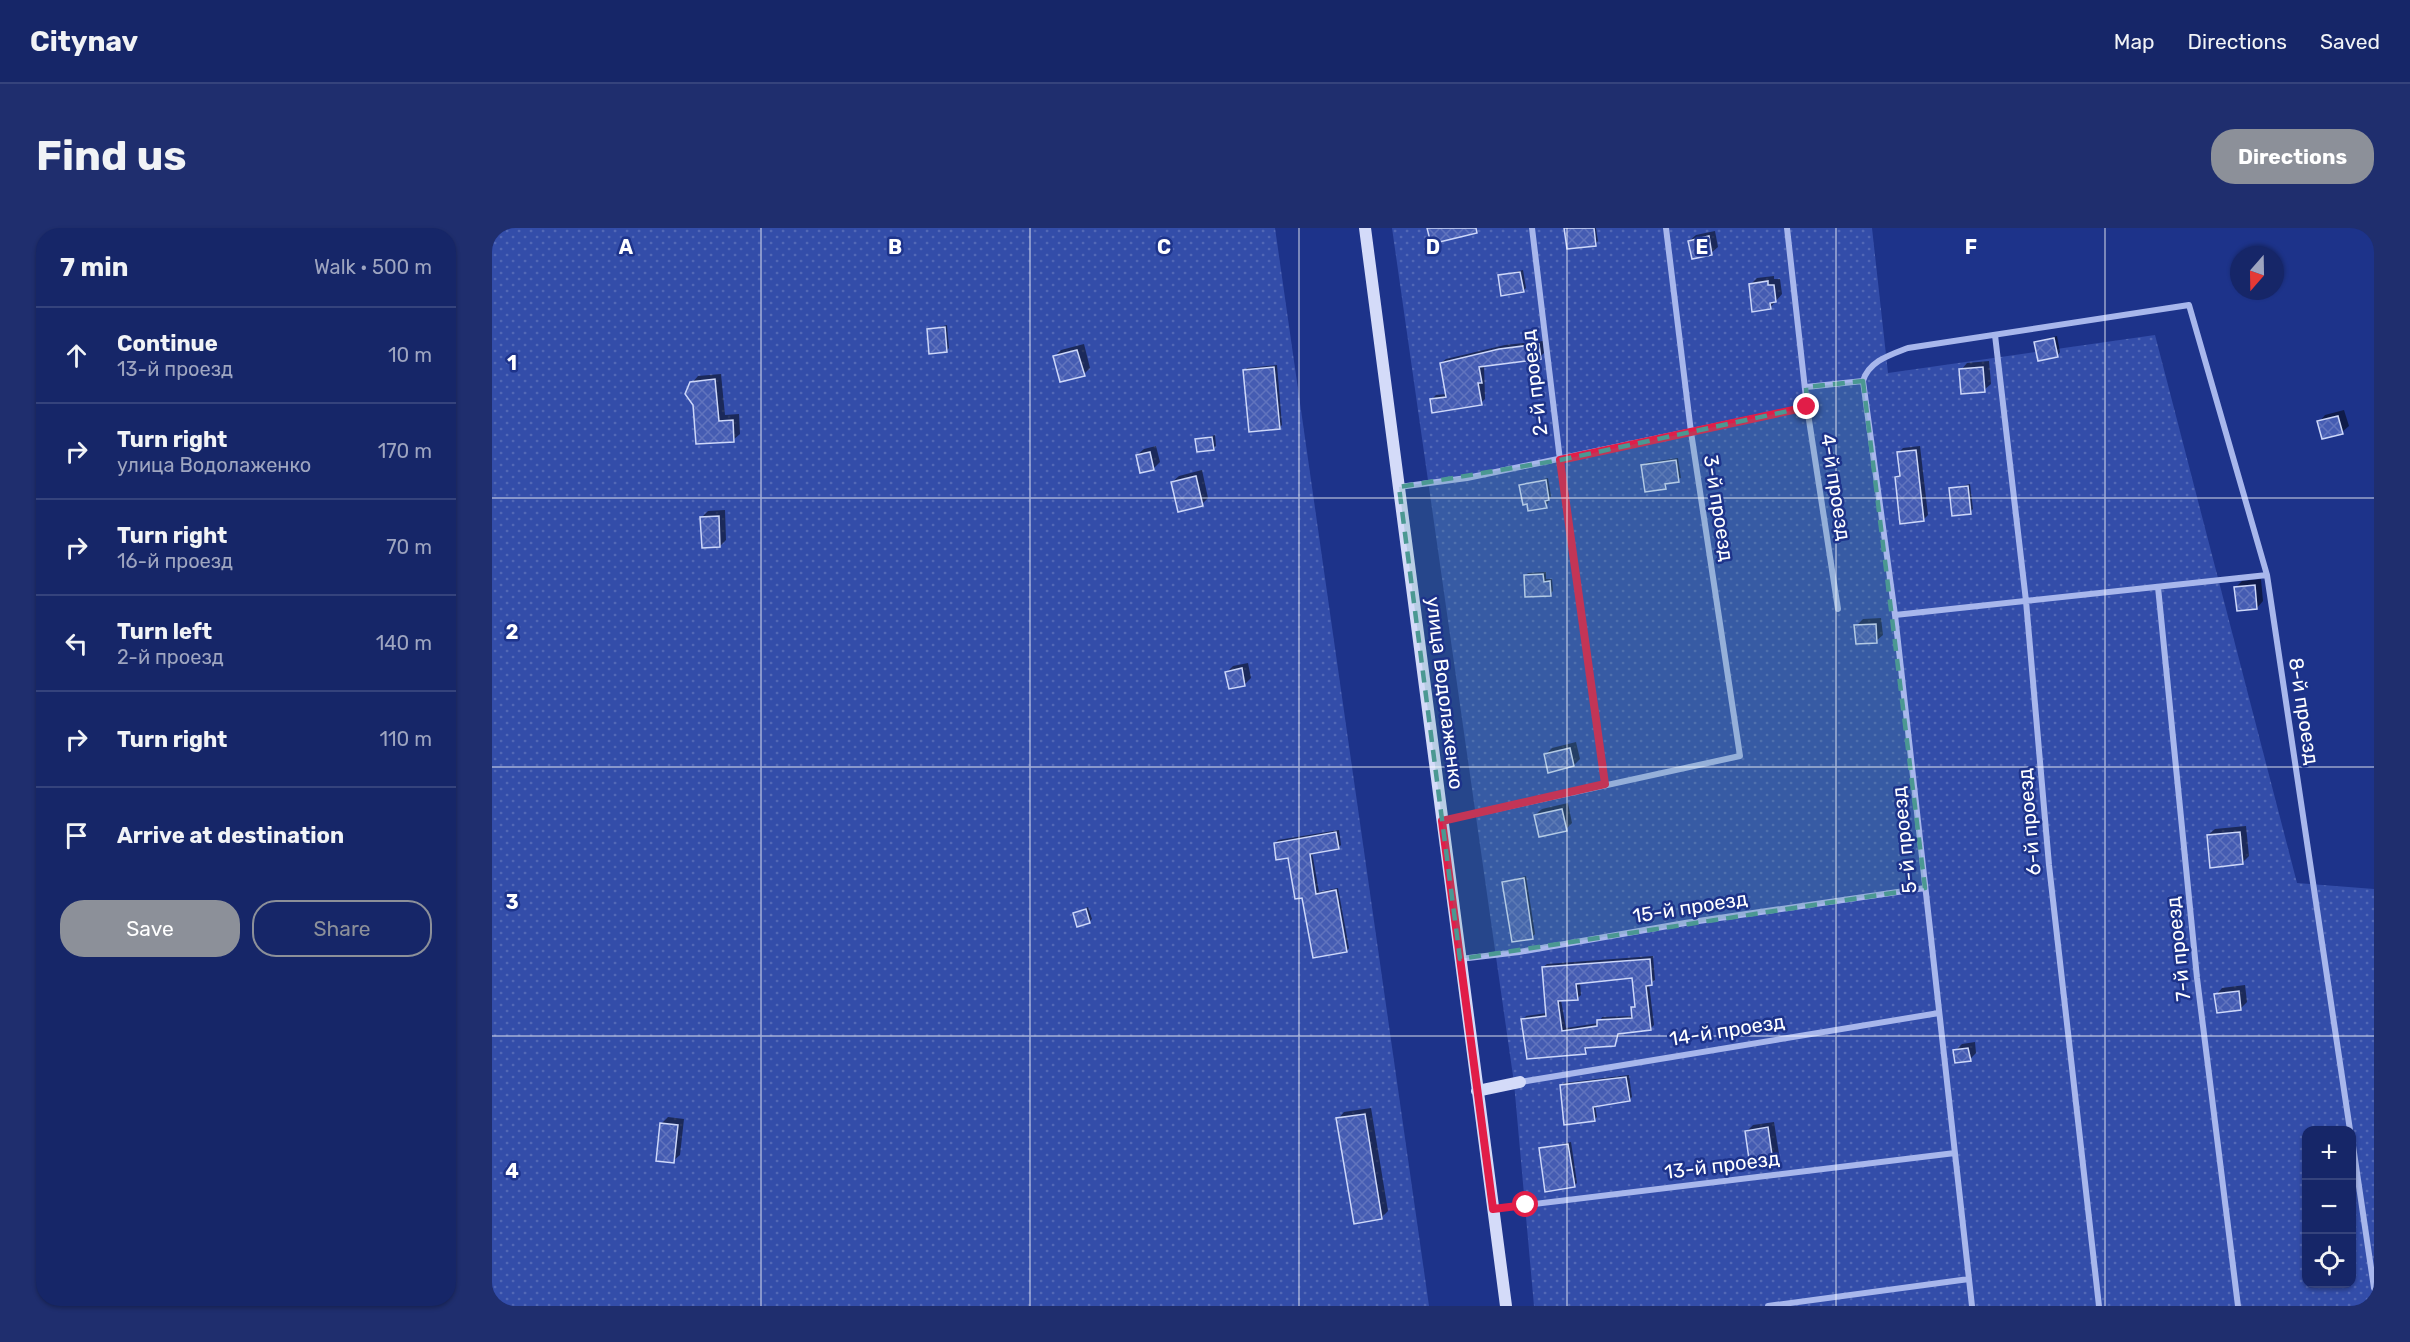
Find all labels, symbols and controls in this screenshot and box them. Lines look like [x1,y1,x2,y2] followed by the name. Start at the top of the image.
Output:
[30,25,138,58] text: Citynav
[2114,29,2155,54] text: Map
[2188,29,2287,54] text: Directions
[2320,29,2380,54] text: Saved
[2211,129,2374,184] button: Directions
[36,131,187,181] text: Find us
[619,235,634,259] text: A
[888,235,902,259] text: B
[1157,235,1171,259] text: C
[1426,235,1440,259] text: D
[1696,235,1708,259] text: E
[1965,235,1977,259] text: F
[2230,246,2284,300] north arrow
[60,252,128,283] text: 7 min
[314,255,432,279] text: Walk · 500 m
[1516,329,1552,437] street label: 2-й проезд
[117,330,218,357] text: Continue
[60,339,93,372] icon: ahead
[388,343,432,367] text: 10 m
[507,351,517,375] text: 1
[117,357,233,381] text: 13-й проезд
[1793,393,1819,419] route end
[117,426,227,453] text: Turn right
[1816,432,1856,542] street label: 4-й проезд
[60,435,93,468] icon: right
[378,439,432,463] text: 170 m
[117,453,311,477] text: улица Водолаженко
[1699,453,1739,563] street label: 3-й проезд
[117,522,227,549] text: Turn right
[60,531,93,564] icon: right
[386,535,432,559] text: 70 m
[117,549,233,573] text: 16-й проезд
[1421,595,1469,791] street label: улица Водолаженко
[117,618,212,645] text: Turn left
[506,620,519,644] text: 2
[60,627,93,660] icon: left
[376,631,432,655] text: 140 m
[117,645,224,669] text: 2-й проезд
[2284,656,2324,766] street label: 8-й проезд
[60,723,93,756] icon: right
[117,726,227,753] text: Turn right
[380,727,432,751] text: 110 m
[2012,767,2046,877] street label: 6-й проезд
[1886,785,1922,895] street label: 5-й проезд
[60,819,93,852] icon: arrive
[117,822,344,849] text: Arrive at destination
[1631,886,1749,928] street label: 15-й проезд
[505,890,519,914] text: 3
[2161,896,2195,1002] street label: 7-й проезд
[60,900,240,957] button: Save
[252,900,432,957] button: Share
[1668,1009,1786,1051] street label: 14-й проезд
[2302,1126,2356,1288] map controls
[2302,1126,2356,1180] button: +
[1663,1146,1781,1184] street label: 13-й проезд
[505,1159,519,1183] text: 4
[2302,1180,2356,1234] button: −
[1512,1191,1538,1217] route start
[2302,1234,2356,1288] button: locate

